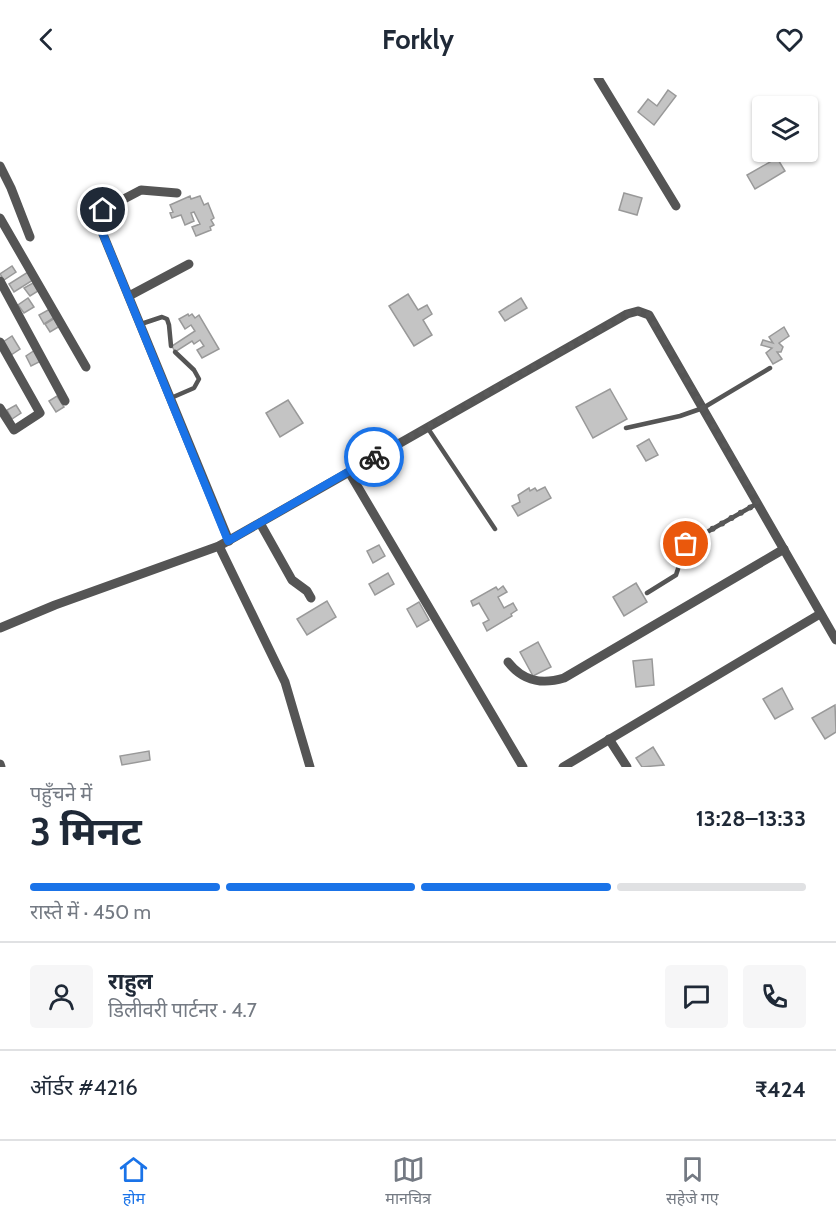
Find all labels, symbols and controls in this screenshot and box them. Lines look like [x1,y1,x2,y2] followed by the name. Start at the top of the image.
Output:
[30,23,63,56] icon: back
[382,23,454,56] text: Forkly
[773,23,806,56] icon: heart
[752,96,818,162] map controls
[752,96,818,162] button: layers
[77,184,128,235] pin
[86,193,119,226] icon: home
[344,427,404,487] courier
[358,441,391,474] icon: bike
[660,518,711,569] pin
[669,527,702,560] icon: bag
[30,782,92,806] text: पहुँचने में
[696,805,806,832] text: 13:28–13:33
[30,807,142,855] text: 3 मिनट
[30,900,151,924] text: रास्ते में · 450 m
[30,965,93,1028] button: person
[665,965,728,1028] button: chat
[743,965,806,1028] button: phone
[108,968,153,995] text: राहुल
[108,998,257,1022] text: डिलीवरी पार्टनर · 4.7
[30,1074,138,1101] text: ऑर्डर #4216
[755,1076,806,1103] text: ₹424
[117,1153,150,1211] tab: होम
[385,1153,431,1211] tab: मानचित्र
[666,1153,719,1211] tab: सहेजे गए

